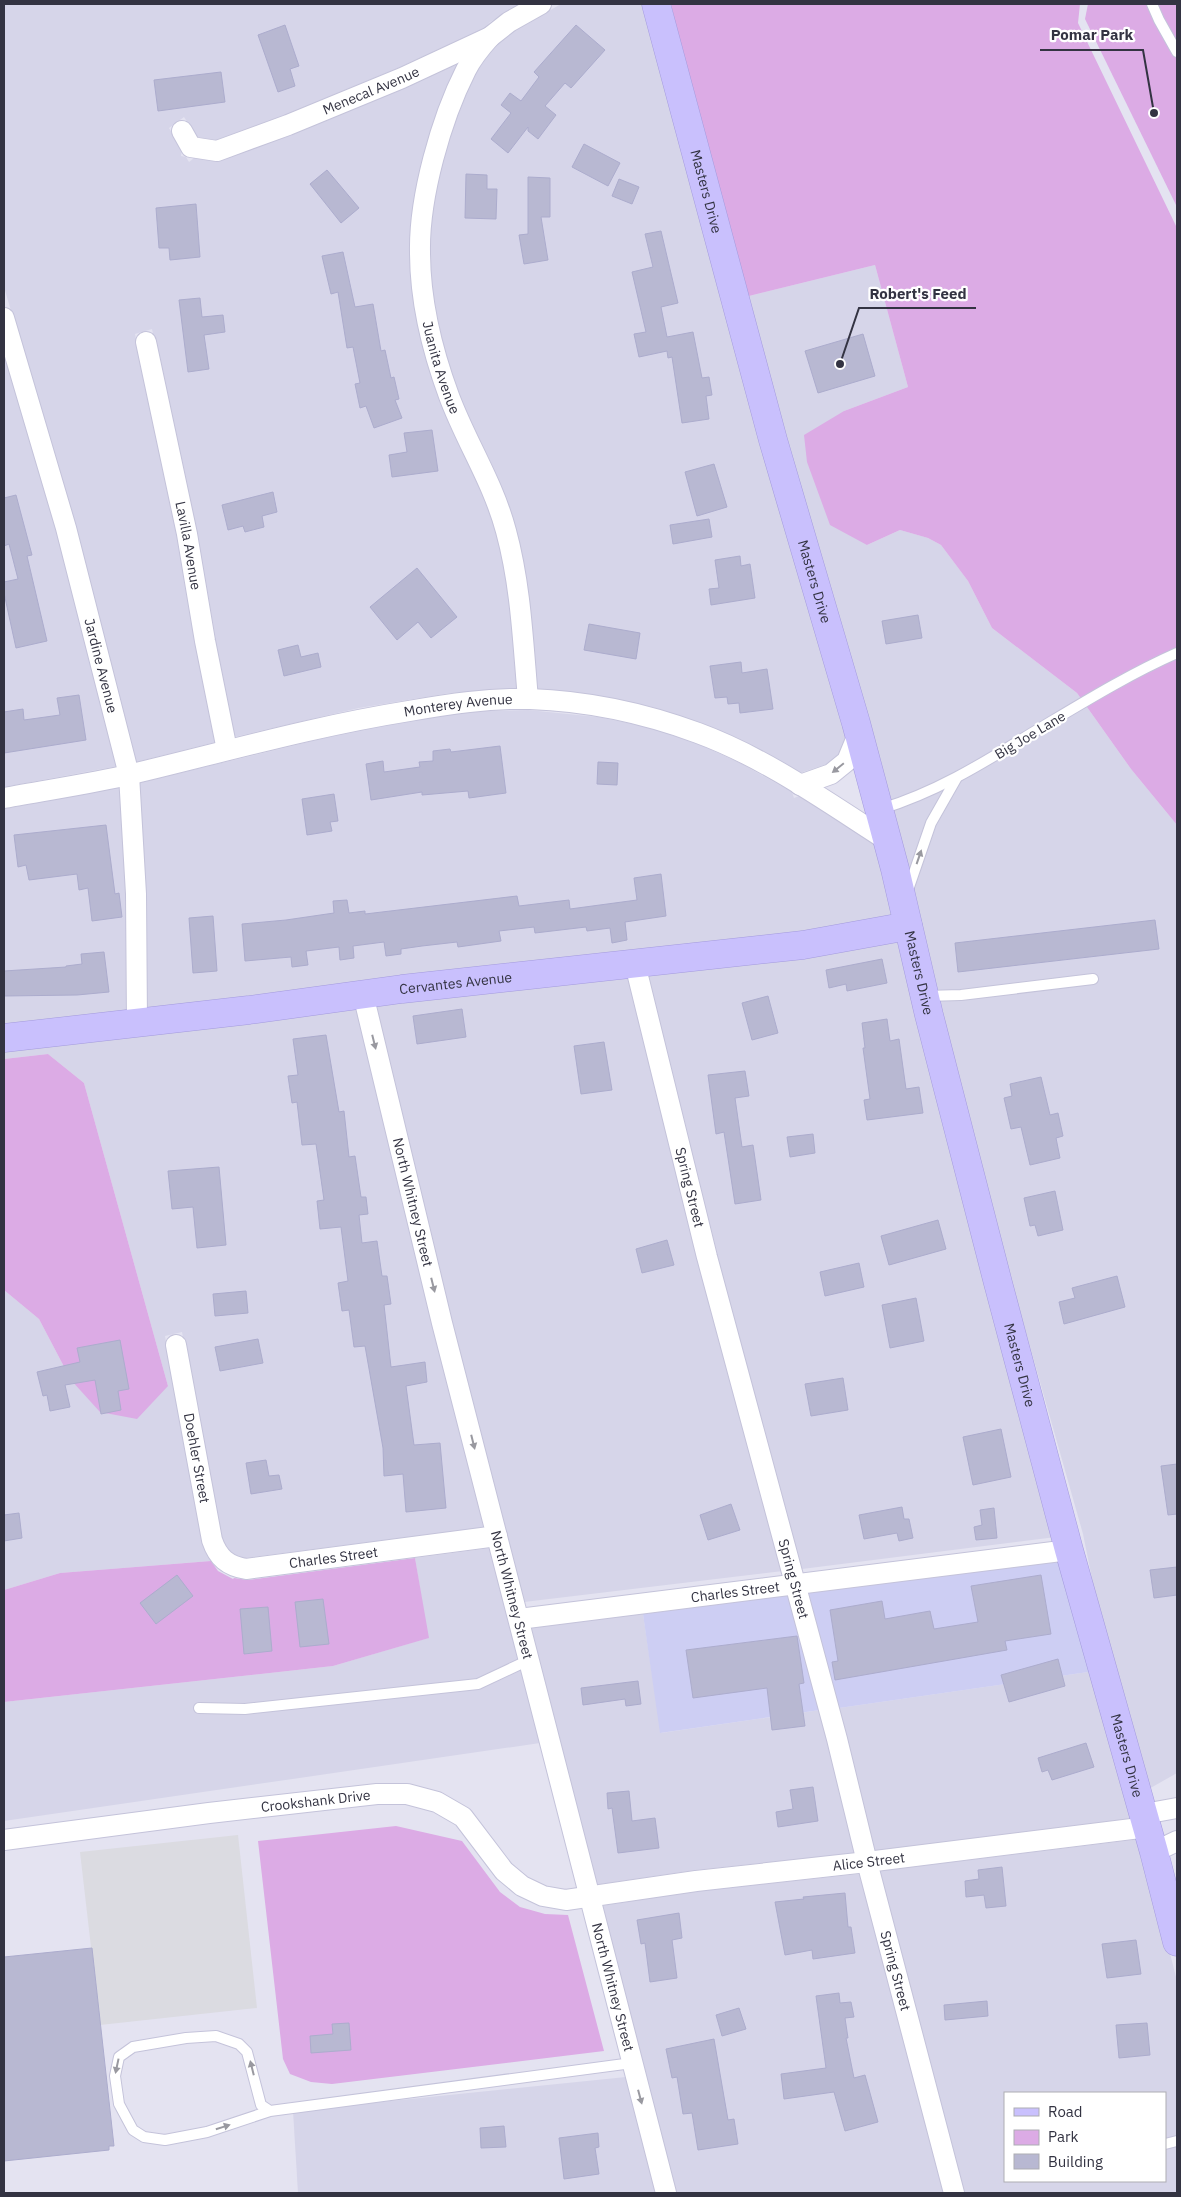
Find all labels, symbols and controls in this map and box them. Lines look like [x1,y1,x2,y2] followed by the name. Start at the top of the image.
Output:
[1040,20,1143,50] callout: Pomar Park
[1051,25,1134,44] text: Pomar Park
[320,62,422,119] street label: Menecal Avenue
[686,148,726,236] street label: Masters Drive
[859,278,976,308] callout: Robert's Feed
[869,284,967,303] text: Robert's Feed
[419,319,464,417] street label: Juanita Avenue
[171,500,205,592] street label: Lavilla Avenue
[794,538,835,626] street label: Masters Drive
[80,616,122,715] street label: Jardine Avenue
[402,690,513,721] street label: Monterey Avenue
[991,707,1069,763] street label: Big Joe Lane
[832,762,845,773] one-way arrow
[915,849,923,864] one-way arrow
[901,929,938,1017] street label: Masters Drive
[398,968,513,998] street label: Cervantes Avenue
[371,1034,379,1049] one-way arrow
[389,1136,437,1269] street label: North Whitney Street
[671,1145,708,1229] street label: Spring Street
[429,1277,437,1292] one-way arrow
[1000,1321,1040,1409] street label: Masters Drive
[180,1412,214,1505] street label: Doehler Street
[469,1435,477,1450] one-way arrow
[487,1528,537,1661] street label: North Whitney Street
[774,1537,813,1621] street label: Spring Street
[288,1543,379,1572] street label: Charles Street
[690,1577,781,1606] street label: Charles Street
[1107,1712,1147,1800] street label: Masters Drive
[260,1786,372,1816] street label: Crookshank Drive
[832,1848,906,1875] street label: Alice Street
[588,1921,638,2053] street label: North Whitney Street
[876,1929,915,2013] street label: Spring Street
[113,2058,121,2073] one-way arrow
[247,2061,255,2076] one-way arrow
[636,2089,644,2104] one-way arrow
[1004,2092,1166,2182] legend
[1048,2102,1083,2121] text: Road
[216,2122,231,2130] one-way arrow
[1048,2127,1078,2146] text: Park
[1048,2152,1103,2171] text: Building

